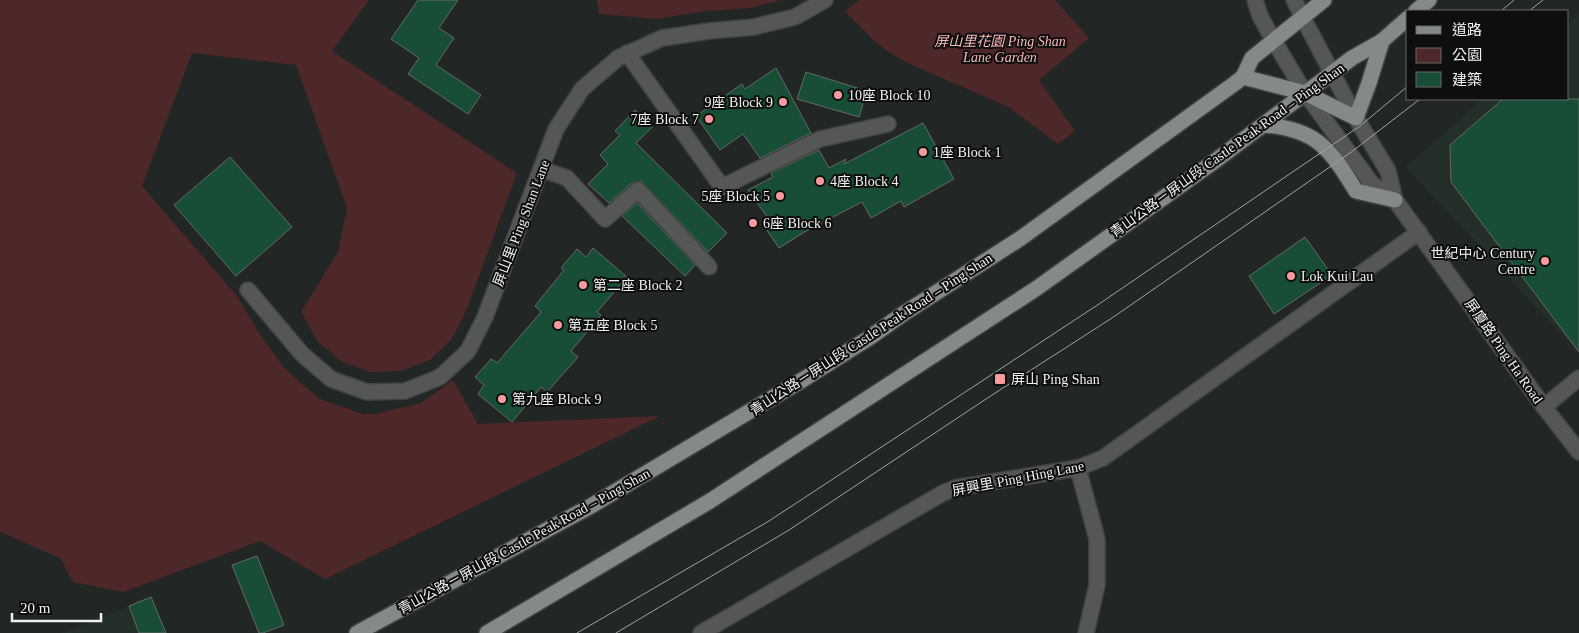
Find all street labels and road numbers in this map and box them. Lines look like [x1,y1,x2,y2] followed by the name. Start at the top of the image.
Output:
[1107,60,1347,240] street label: 青山公路－屏山段 Castle Peak Road – Ping Shan
[490,158,553,288] street label: 屏山里 Ping Shan Lane
[747,250,995,418] street label: 青山公路－屏山段 Castle Peak Road – Ping Shan
[1462,296,1546,406] street label: 屏廈路 Ping Ha Road
[951,458,1085,499] street label: 屏興里 Ping Hing Lane
[396,466,653,617] street label: 青山公路－屏山段 Castle Peak Road – Ping Shan

